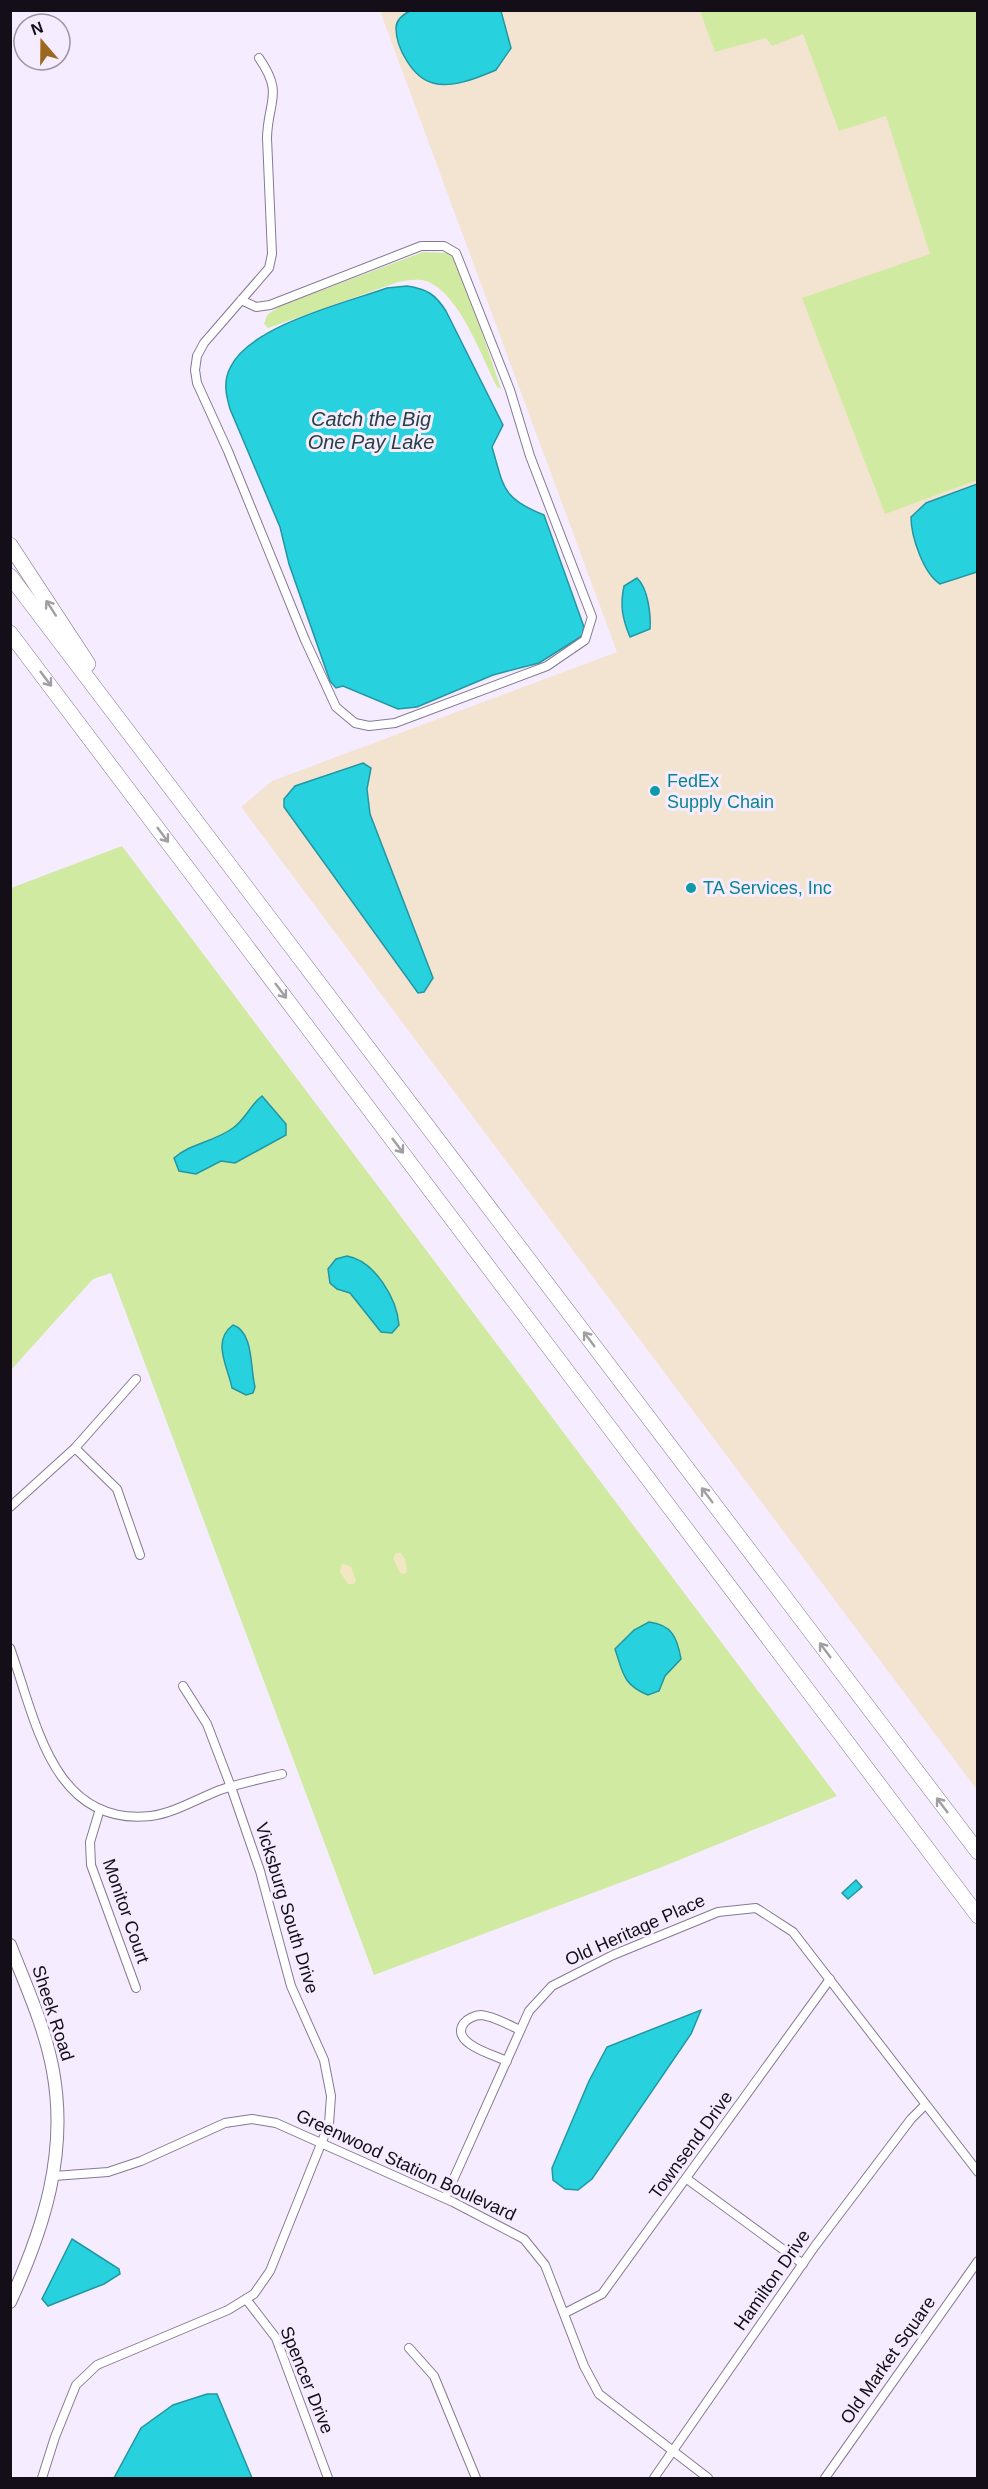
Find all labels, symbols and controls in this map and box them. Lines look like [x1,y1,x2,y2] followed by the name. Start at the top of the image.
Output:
[12,12,72,72] north arrow
[29,18,45,38] text: N
[308,408,434,453] water label: Catch the Big One Pay Lake
[45,600,57,617] one-way arrow
[39,671,52,687] one-way arrow
[667,771,774,812] place label: FedEx Supply Chain
[648,784,662,798] marker: FedEx Supply Chain
[157,827,170,843] one-way arrow
[703,878,832,898] place label: TA Services, Inc
[684,881,698,895] marker: TA Services, Inc
[274,982,287,998] one-way arrow
[392,1138,405,1154] one-way arrow
[582,1332,595,1348] one-way arrow
[700,1487,713,1503] one-way arrow
[818,1642,831,1658] one-way arrow
[936,1798,949,1814] one-way arrow
[251,1820,323,1996] street label: Vicksburg South Drive
[99,1856,153,1966] street label: Monitor Court
[562,1890,708,1970] street label: Old Heritage Place
[28,1963,78,2063] street label: Sheek Road
[645,2087,737,2203] street label: Townsend Drive
[293,2105,519,2225] street label: Greenwood Station Boulevard
[730,2226,814,2334] street label: Hamilton Drive
[836,2292,940,2428] street label: Old Market Square
[276,2323,338,2437] street label: Spencer Drive

